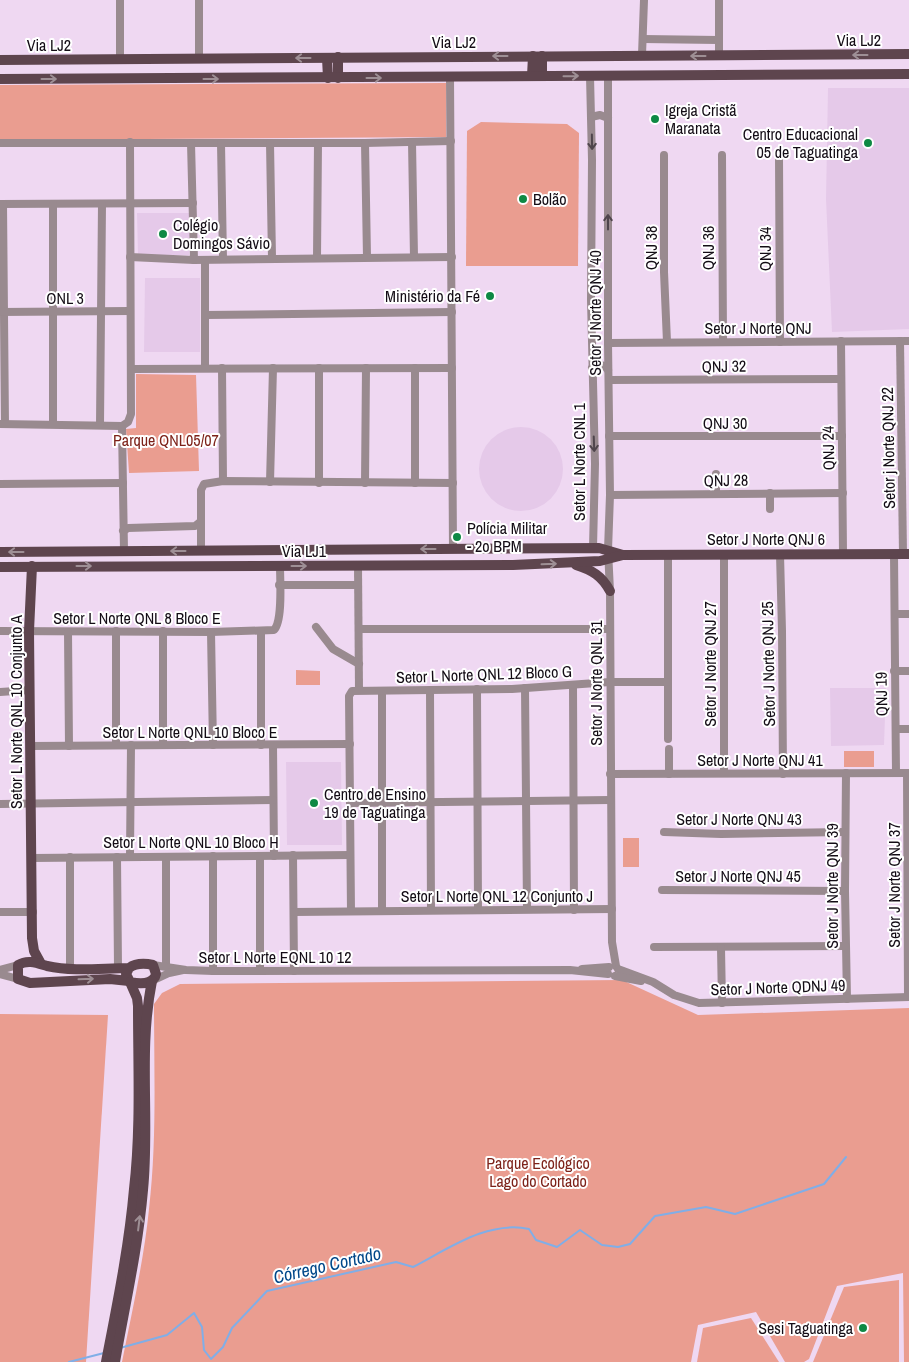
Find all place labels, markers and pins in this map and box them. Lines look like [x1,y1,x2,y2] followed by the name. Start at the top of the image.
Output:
[665,99,737,139] place label: Igreja Cristã Maranata
[649,113,661,125] marker: Igreja Cristã Maranata
[743,123,859,163] place label: Centro Educacional 05 de Taguatinga
[862,137,874,149] marker: Centro Educacional 05 de Taguatinga
[533,188,567,210] place label: Bolão
[517,193,529,205] marker: Bolão
[173,214,270,254] place label: Colégio Domingos Sávio
[157,228,169,240] marker: Colégio Domingos Sávio
[385,285,480,307] place label: Ministério da Fé
[484,290,496,302] marker: Ministério da Fé
[467,517,548,557] place label: Polícia Militar - 2o BPM
[451,531,463,543] marker: Polícia Militar - 2o BPM
[324,783,426,823] place label: Centro de Ensino 19 de Taguatinga
[308,797,320,809] marker: Centro de Ensino 19 de Taguatinga
[758,1317,854,1339] place label: Sesi Taguatinga
[857,1322,869,1334] marker: Sesi Taguatinga

